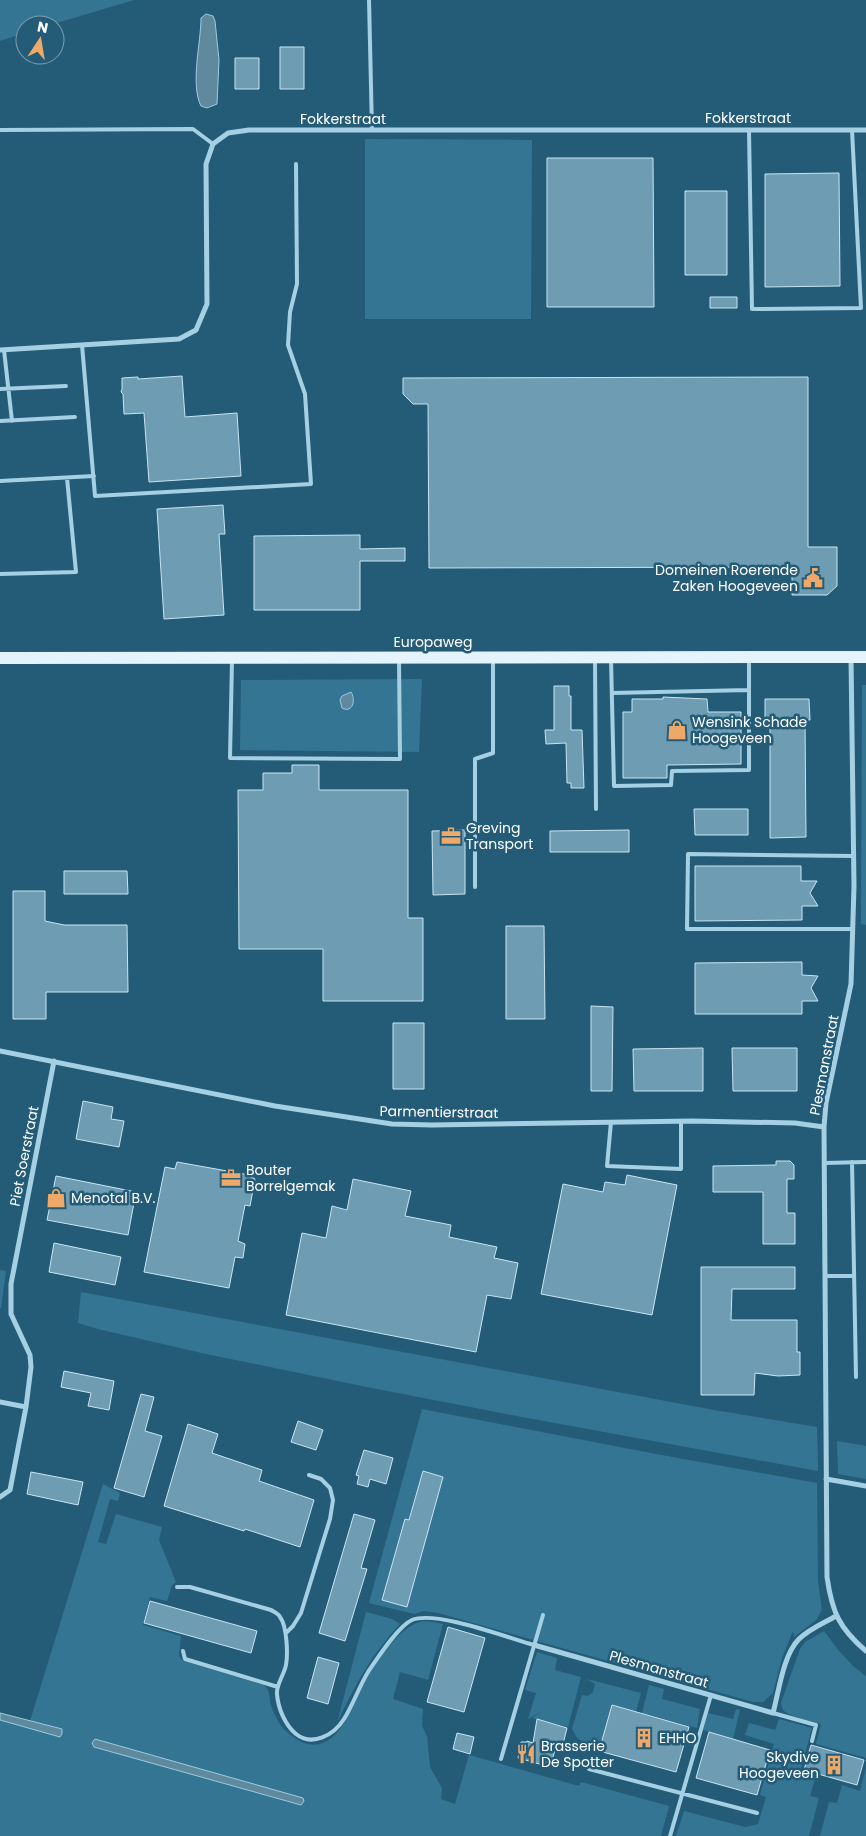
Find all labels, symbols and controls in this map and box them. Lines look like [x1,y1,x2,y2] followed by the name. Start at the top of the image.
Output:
[15,15,65,65] north arrow
[35,16,50,38] text: N
[705,108,791,128] street label: Fokkerstraat
[300,109,386,129] street label: Fokkerstraat
[655,560,798,596] place label: Domeinen Roerende Zaken Hoogeveen
[802,567,824,589] public building icon: Domeinen Roerende Zaken Hoogeveen
[394,632,472,652] street label: Europaweg
[692,712,808,748] place label: Wensink Schade Hoogeveen
[666,719,688,741] shop icon: Wensink Schade Hoogeveen
[466,818,533,854] place label: Greving Transport
[440,825,462,847] office icon: Greving Transport
[804,1013,844,1117] street label: Plesmanstraat
[379,1101,499,1123] street label: Parmentierstraat
[4,1104,44,1208] street label: Piet Soerstraat
[246,1160,336,1196] place label: Bouter Borrelgemak
[220,1167,242,1189] office icon: Bouter Borrelgemak
[45,1187,67,1209] shop icon: Menotal B.V.
[71,1188,155,1208] place label: Menotal B.V.
[607,1645,711,1693] street label: Plesmanstraat
[633,1727,655,1749] building icon: EHHO
[659,1728,697,1748] place label: EHHO
[541,1736,614,1772] place label: Brasserie De Spotter
[515,1743,537,1765] restaurant icon: Brasserie De Spotter
[739,1747,819,1783] place label: Skydive Hoogeveen
[823,1754,845,1776] building icon: Skydive Hoogeveen

